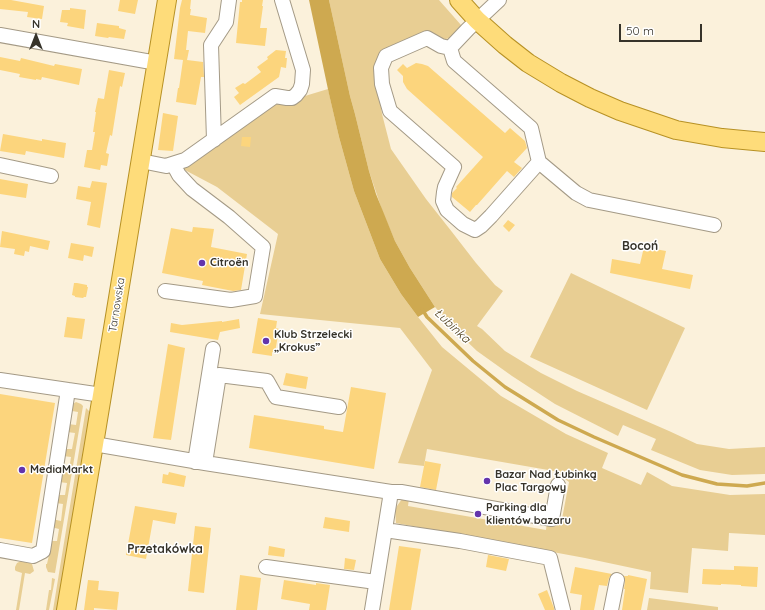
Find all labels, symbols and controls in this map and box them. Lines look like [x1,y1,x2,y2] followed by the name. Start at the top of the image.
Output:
[16,16,56,56] north arrow
[621,16,704,42] scale bar
[32,17,40,31] text: N
[626,23,654,38] text: 50 m
[622,239,658,253] district label: Bocoń
[210,256,248,270] place label: Citroën
[197,258,207,268] marker: Citroën
[106,277,128,333] street label: Tarnowska
[431,306,473,346] water label: Łubinka
[274,328,352,354] place label: Klub Strzelecki „Krokus”
[261,336,271,346] marker: Klub Strzelecki „Krokus”
[30,463,93,477] place label: MediaMarkt
[17,465,27,475] marker: MediaMarkt
[495,468,597,494] place label: Bazar Nad Łubinką Plac Targowy
[482,476,492,486] marker: Bazar Nad Łubinką Plac Targowy
[486,501,571,527] place label: Parking dla klientów bazaru
[473,509,483,519] marker: Parking dla klientów bazaru
[127,542,203,556] district label: Przetakówka

